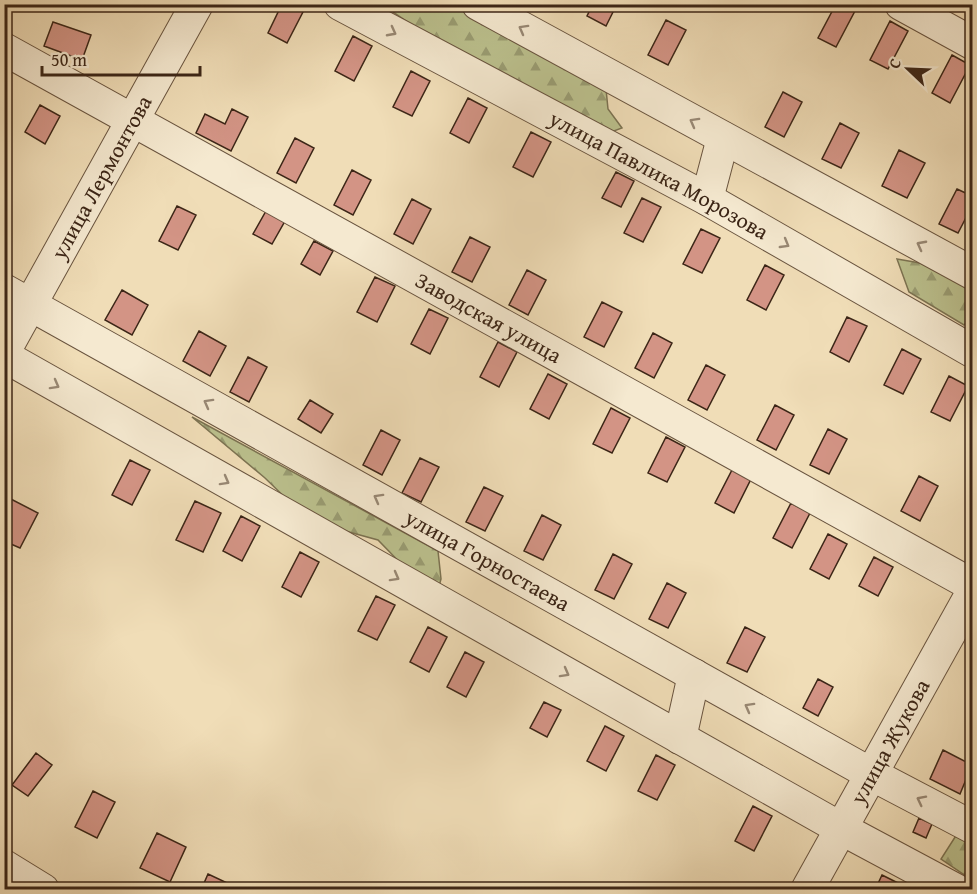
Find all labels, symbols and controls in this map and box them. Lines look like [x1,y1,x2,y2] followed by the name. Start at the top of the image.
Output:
[385,25,396,36] one-way arrow
[519,25,529,36] one-way arrow
[42,39,200,77] scale bar
[878,39,938,99] north arrow
[51,46,87,73] text: 50 m
[881,54,907,72] text: С
[42,89,160,266] street label: улица Лермонтова
[543,102,775,248] street label: улица Павлика Морозова
[690,118,700,129] one-way arrow
[779,237,789,248] one-way arrow
[917,241,927,252] one-way arrow
[410,264,568,371] street label: Заводская улица
[49,378,60,389] one-way arrow
[204,399,214,410] one-way arrow
[219,473,229,485] one-way arrow
[374,494,384,505] one-way arrow
[399,501,577,619] street label: улица Горностаева
[389,569,399,581] one-way arrow
[559,665,569,677] one-way arrow
[841,672,938,811] street label: улица Жукова
[745,702,756,714] one-way arrow
[916,796,927,807] one-way arrow

